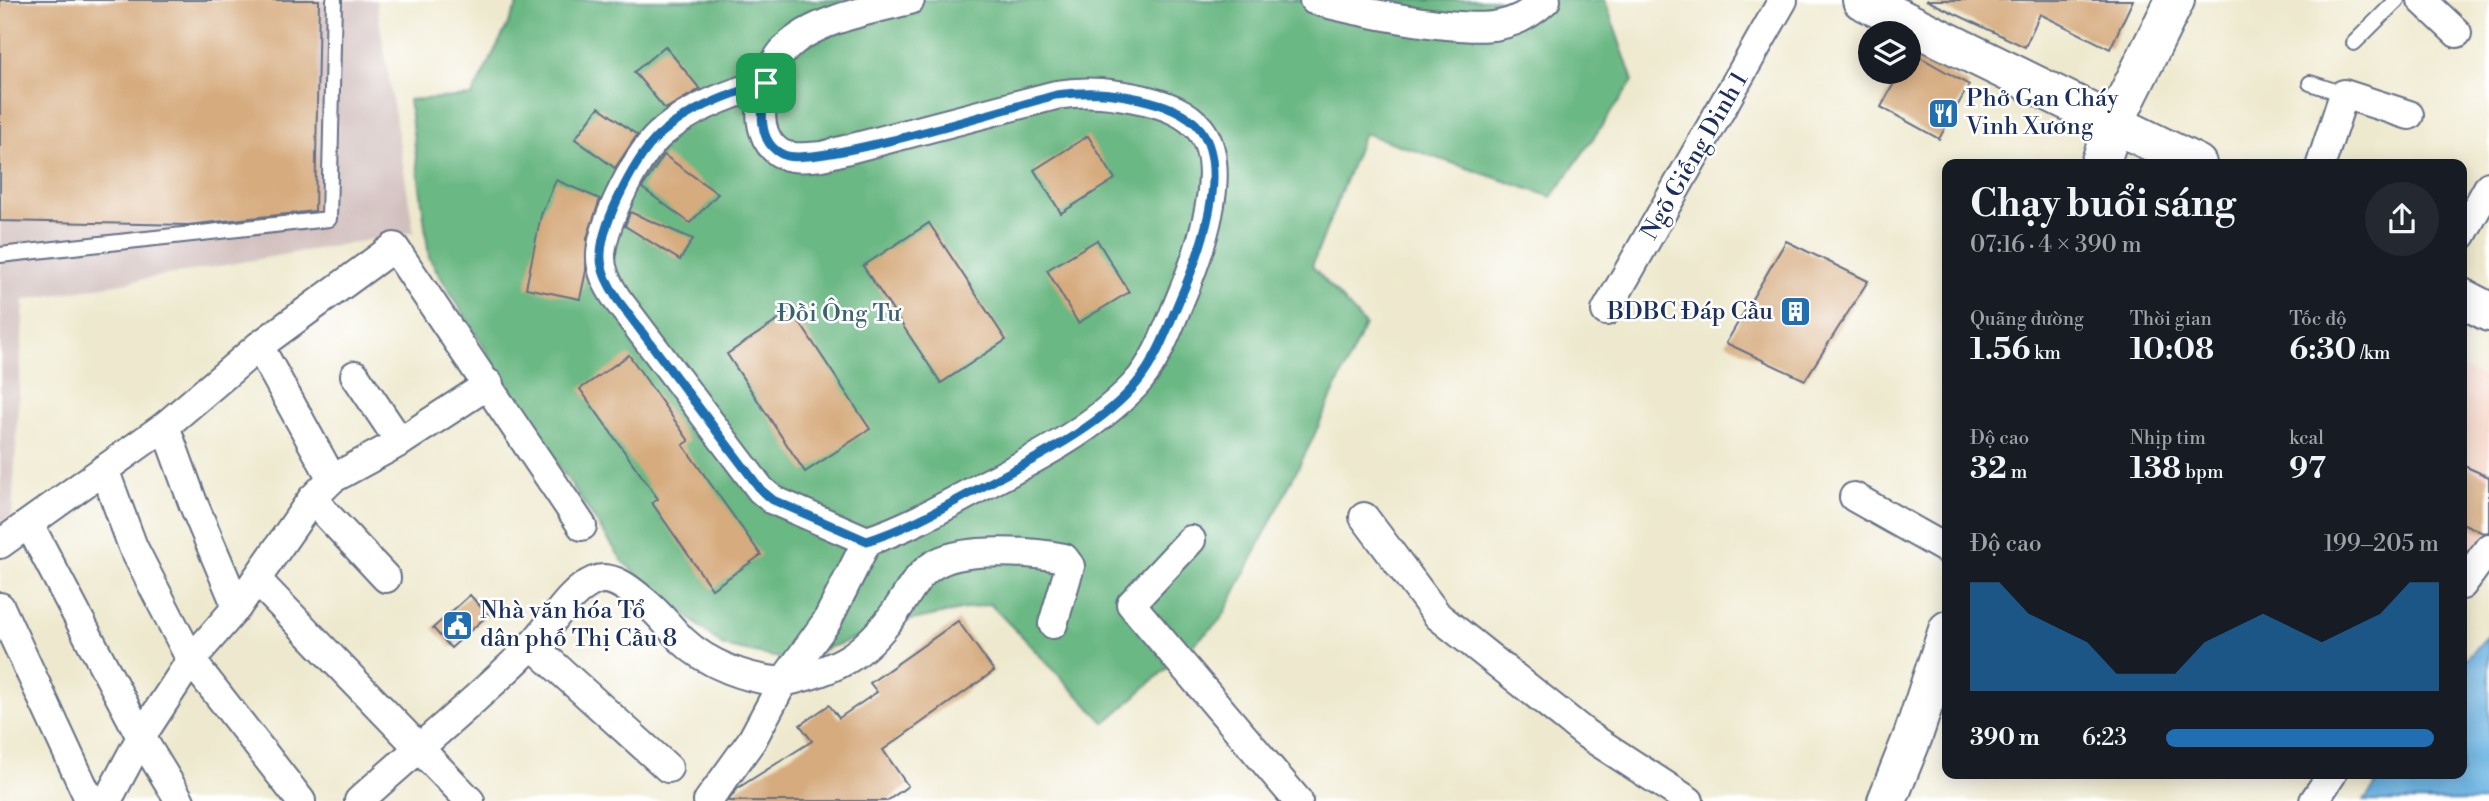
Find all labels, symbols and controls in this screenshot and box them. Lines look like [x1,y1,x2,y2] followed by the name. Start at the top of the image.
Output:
[1858,21,1921,84] map controls
[1858,21,1921,84] button: layers
[736,53,796,113] pin
[747,64,785,102] icon: arrive
[1635,66,1755,245] street label: Ngõ Giếng Dinh 1
[1965,84,2119,142] place label: Phở Gan Cháy Vinh Xương
[1926,96,1960,130] restaurant icon: Phở Gan Cháy Vinh Xương
[1970,181,2236,228] text: Chạy buổi sáng
[2365,182,2439,256] button: share
[1970,231,2142,259] text: 07:16 · 4 × 390 m
[1779,295,1813,329] building icon: BDBC Đáp Cầu
[777,297,901,329] park label: Đồi Ông Tư
[1606,297,1773,327] place label: BDBC Đáp Cầu
[1970,307,2084,331] text: Quãng đường
[2130,307,2212,331] text: Thời gian
[2289,307,2347,331] text: Tốc độ
[1970,331,2030,369] text: 1.56
[2130,331,2214,369] text: 10:08
[2289,331,2356,369] text: 6:30
[2030,341,2061,365] text: km
[2356,341,2390,365] text: /km
[1970,426,2029,450] text: Độ cao
[2130,426,2206,450] text: Nhịp tim
[2289,426,2324,450] text: kcal
[1970,450,2007,488] text: 32
[2130,450,2181,488] text: 138
[2289,450,2326,488] text: 97
[2007,460,2027,484] text: m
[2181,460,2224,484] text: bpm
[1970,530,2042,558] text: Độ cao
[2324,530,2439,558] text: 199–205 m
[480,596,677,654] place label: Nhà văn hóa Tổ dân phố Thị Cầu 8
[440,608,474,642] public building icon: Nhà văn hóa Tổ dân phố Thị Cầu 8
[1970,724,2040,752] text: 390 m
[2082,724,2127,752] text: 6:23

